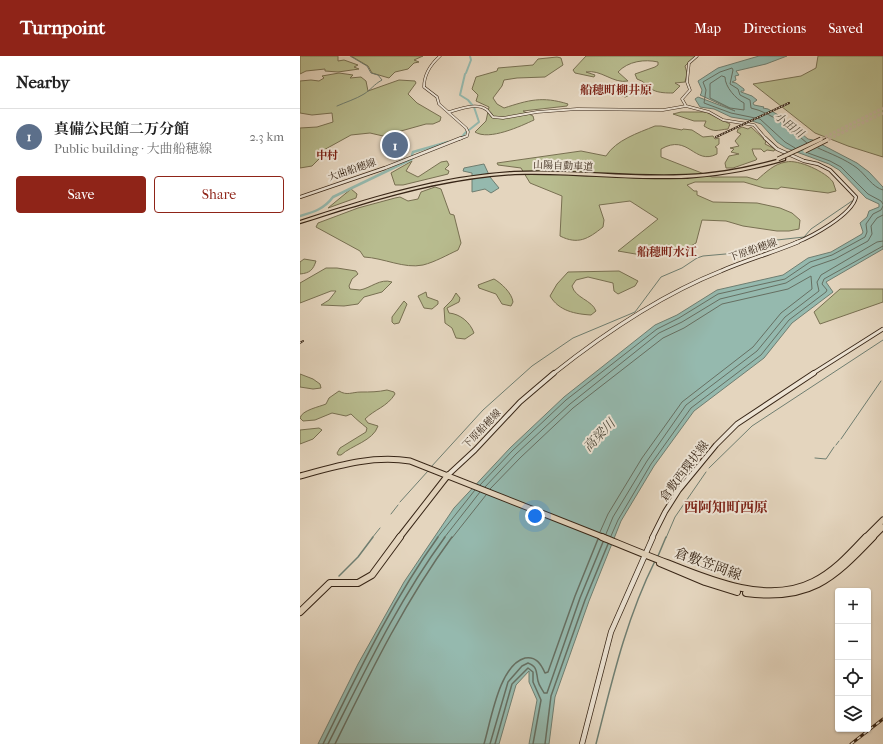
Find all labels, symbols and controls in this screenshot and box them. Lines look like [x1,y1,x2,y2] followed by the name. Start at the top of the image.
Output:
[20,17,105,39] text: Turnpoint
[694,20,721,37] text: Map
[743,20,806,37] text: Directions
[828,20,863,37] text: Saved
[16,72,70,92] text: Nearby
[580,83,652,97] district label: 船穂町柳井原
[772,110,807,141] water label: 小田川
[54,120,189,138] text: 真備公民館二万分館
[27,129,31,144] text: 1
[249,129,284,144] text: 2.3 km
[382,130,408,160] pin: 1
[54,141,212,156] text: Public building · 大曲船穂線
[316,149,338,162] district label: 中村
[326,156,378,184] street label: 大曲船穂線
[533,159,593,173] street label: 山陽自動車道
[16,176,146,213] button: Save
[154,176,284,213] button: Share
[727,236,779,264] street label: 下原船穂線
[637,245,697,259] district label: 船穂町水江
[460,407,504,451] street label: 下原船穂線
[580,414,619,454] water label: 高梁川
[657,438,711,504] street label: 倉敷西環状線
[684,499,768,516] district label: 西阿知町西原
[525,506,545,526] your location
[672,544,744,584] street label: 倉敷笠岡線
[835,588,871,732] map controls
[835,588,871,624] button: +
[835,624,871,660] button: −
[835,660,871,696] button: locate
[835,696,871,732] button: layers

